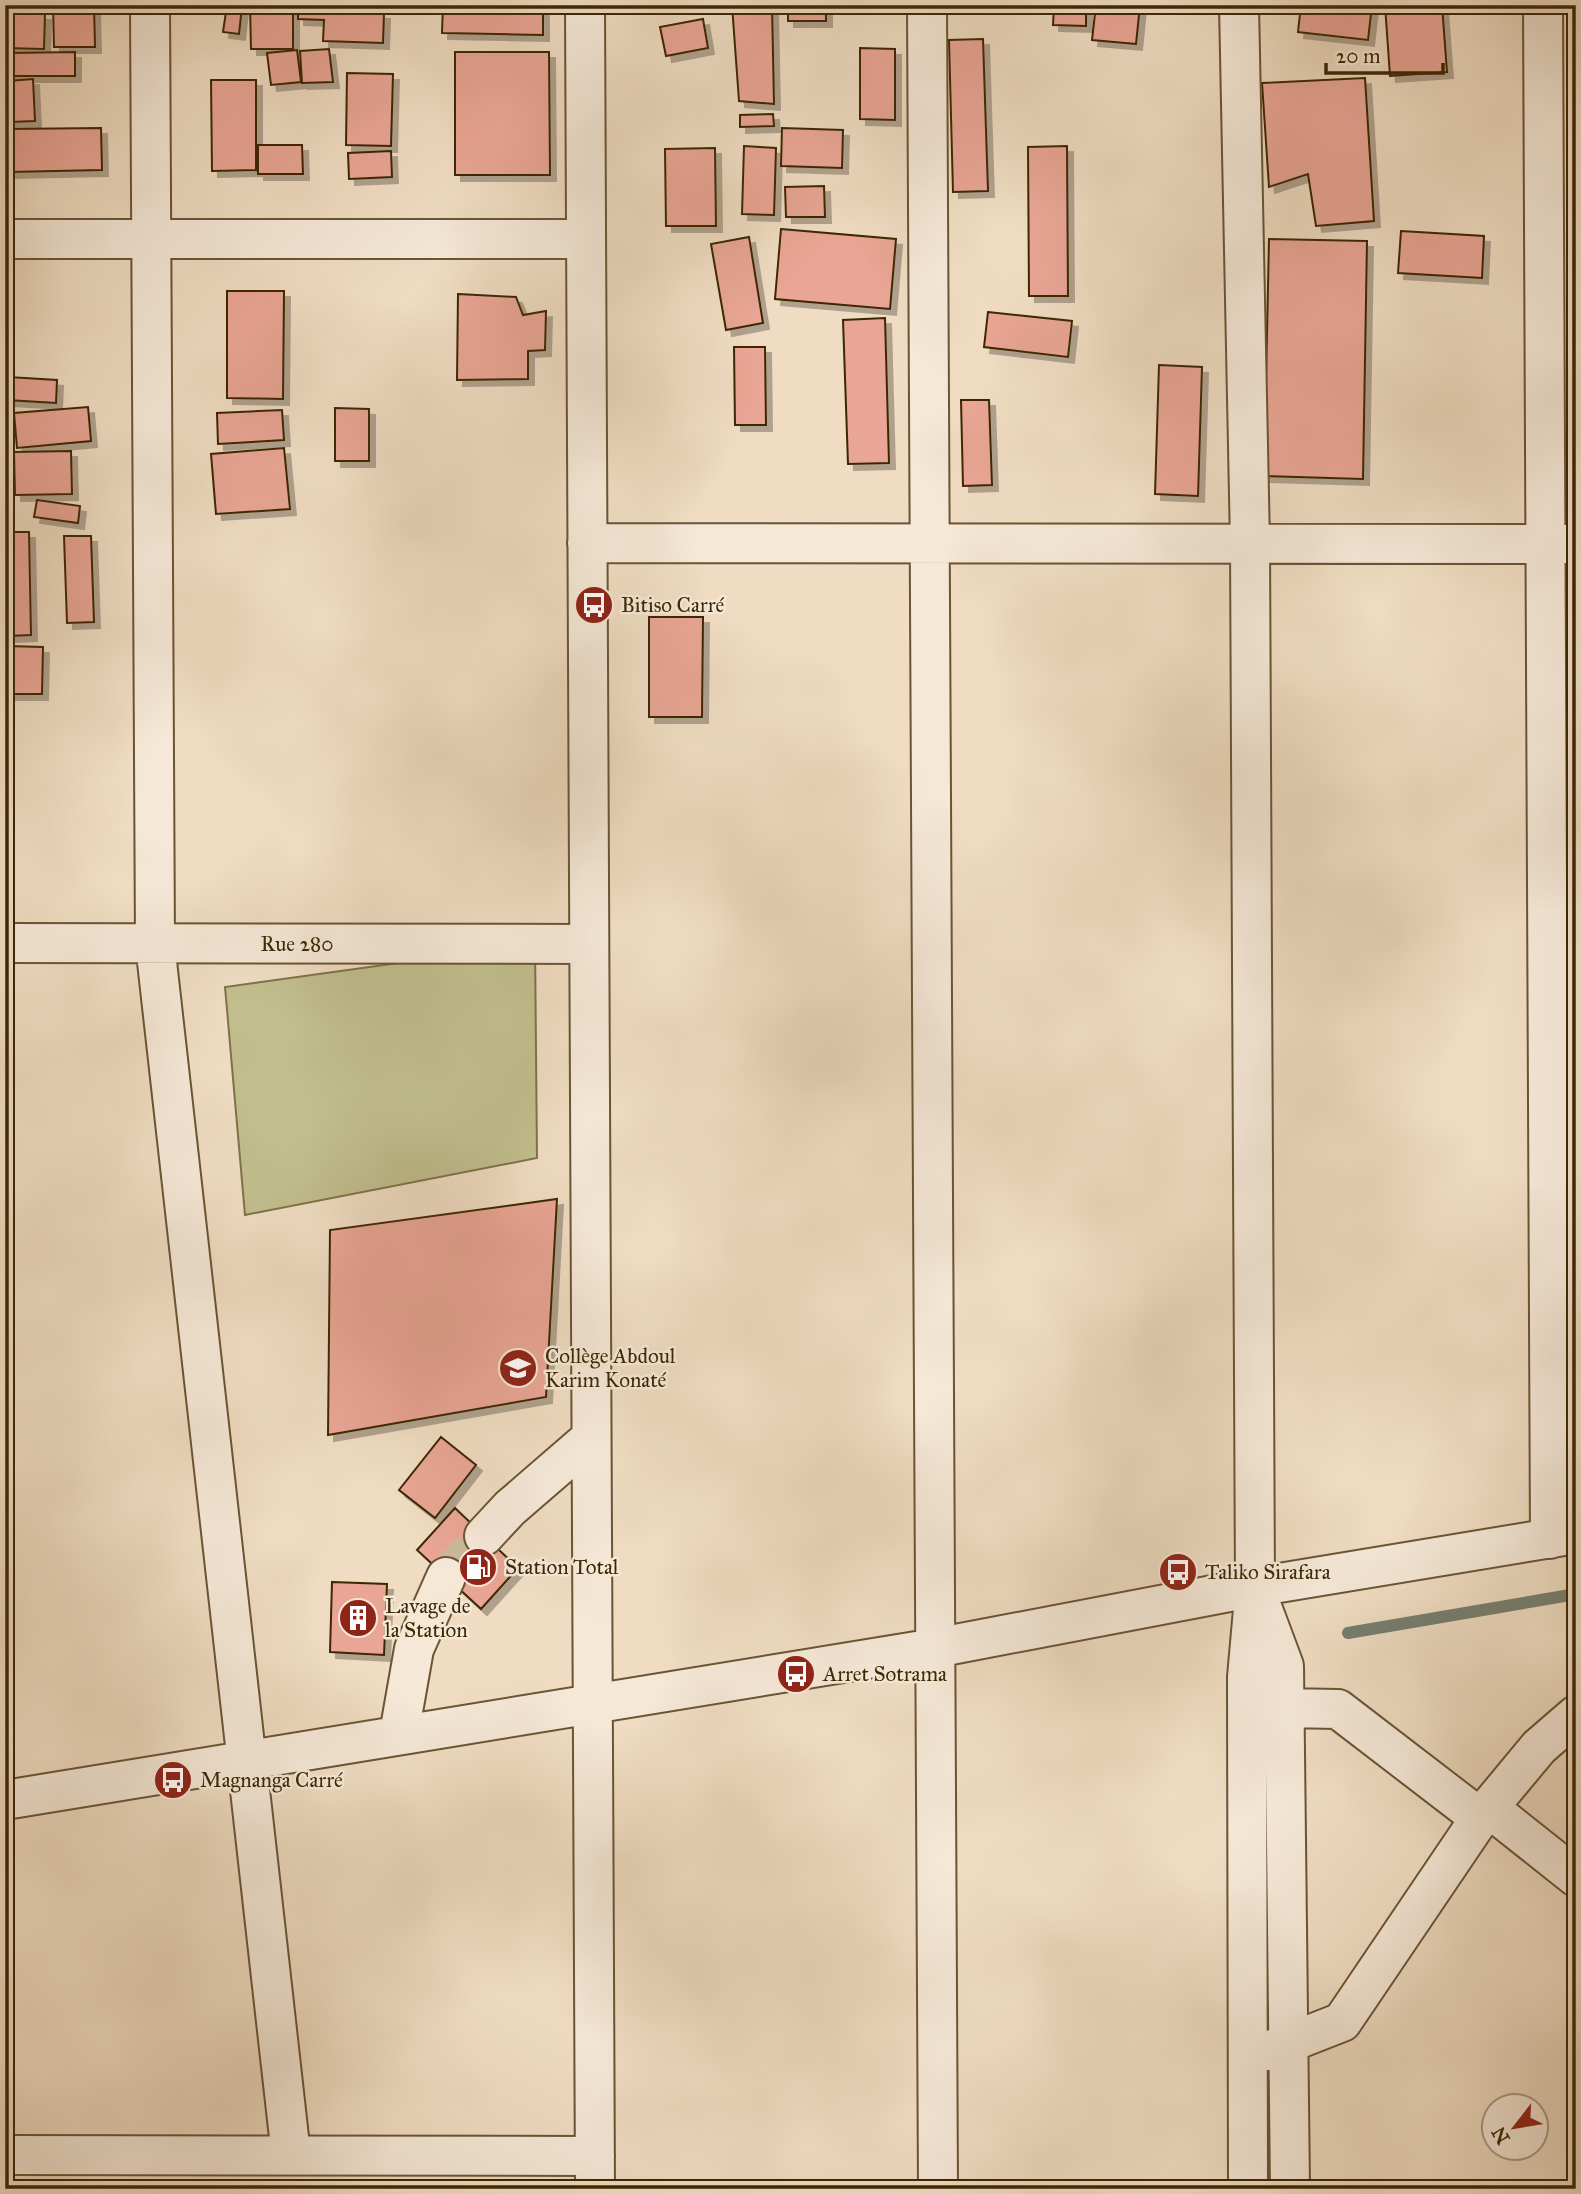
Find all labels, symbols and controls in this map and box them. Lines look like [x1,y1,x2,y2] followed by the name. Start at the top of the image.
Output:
[1326,32,1443,76] scale bar
[1336,43,1381,69] text: 20 m
[573,584,615,626] bus stop icon: Bitiso Carré
[621,592,724,618] place label: Bitiso Carré
[261,931,333,957] street label: Rue 280
[545,1343,676,1393] place label: Collège Abdoul Karim Konaté
[497,1347,539,1389] school or university icon: Collège Abdoul Karim Konaté
[457,1546,499,1588] fuel station icon: Station Total
[1157,1551,1199,1593] bus stop icon: Taliko Sirafara
[505,1554,619,1580] place label: Station Total
[1205,1559,1331,1585] place label: Taliko Sirafara
[385,1593,471,1643] place label: Lavage de la Station
[337,1597,379,1639] building icon: Lavage de la Station
[775,1653,817,1695] bus stop icon: Arret Sotrama
[822,1661,947,1687] place label: Arret Sotrama
[152,1759,194,1801] bus stop icon: Magnanga Carré
[200,1767,343,1793] place label: Magnanga Carré
[1480,2092,1550,2162] north arrow
[1487,2123,1515,2148] text: N

